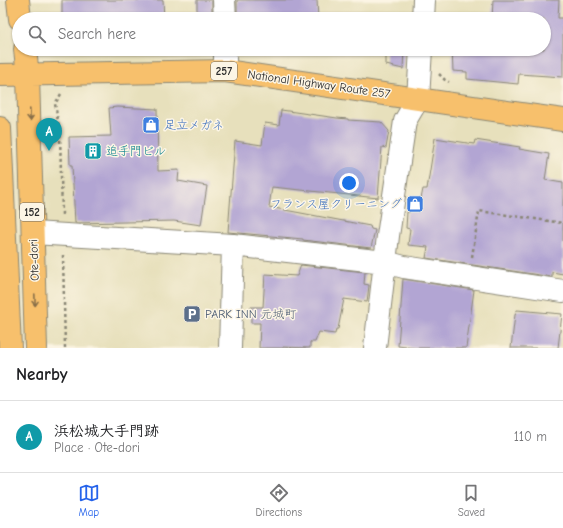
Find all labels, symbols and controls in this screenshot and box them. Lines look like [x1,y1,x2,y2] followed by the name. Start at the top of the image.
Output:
[12,12,551,56] search box
[26,23,48,45] icon: search
[58,25,136,43] text: Search here
[211,62,237,80] road number: 257
[247,67,392,101] street label: National Highway Route 257
[26,108,33,121] one-way arrow
[141,115,161,135] shop icon: 足立メガネ
[36,118,62,151] pin: A
[164,118,224,132] place label: 足立メガネ
[83,141,103,161] building icon: 追手門ビル
[106,144,166,158] place label: 追手門ビル
[339,173,359,193] your location
[405,194,425,214] shop icon: フランス屋クリーニング
[270,197,402,211] place label: フランス屋クリーニング
[20,203,44,221] road number: 152
[26,239,42,281] street label: Ote-dori
[31,293,39,306] one-way arrow
[182,304,202,324] parking icon: PARK INN 元城町
[205,307,297,321] place label: PARK INN 元城町
[16,365,67,384] text: Nearby
[54,422,159,440] text: 浜松城大手門跡
[25,429,33,444] text: A
[514,429,547,444] text: 110 m
[54,440,140,455] text: Place · Ote-dori
[78,482,100,519] tab: Map
[256,482,302,519] tab: Directions
[458,482,485,519] tab: Saved

